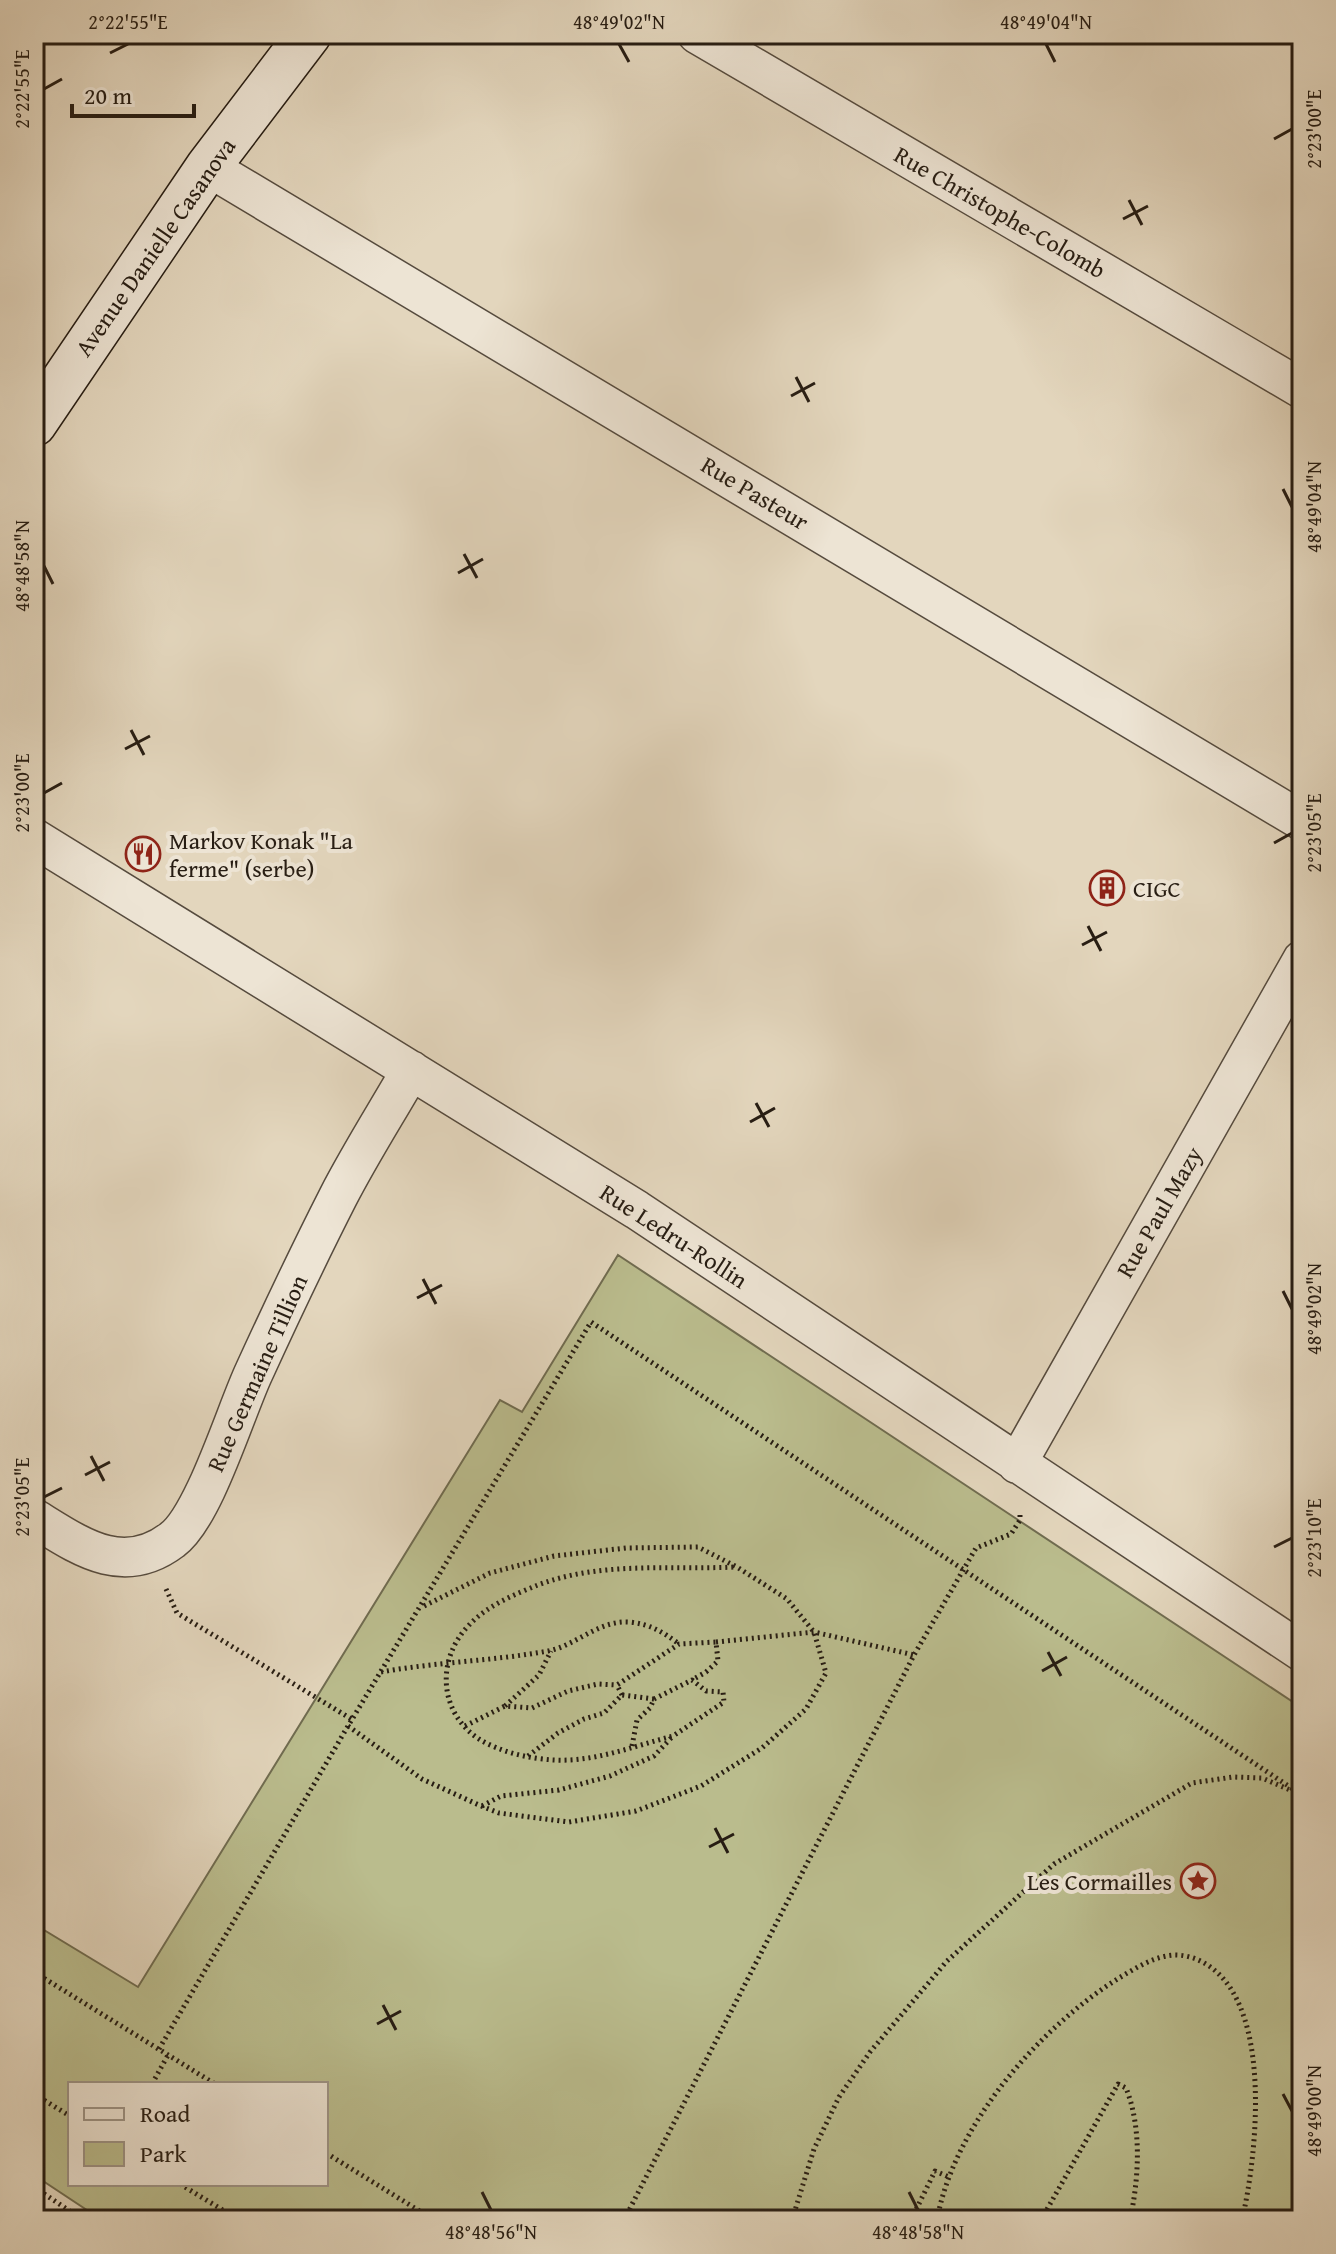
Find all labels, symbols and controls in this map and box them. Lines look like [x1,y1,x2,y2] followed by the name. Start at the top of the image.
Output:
[88,7,168,36] text: 2°22'55"E
[573,7,665,36] text: 48°49'02"N
[1000,7,1092,36] text: 48°49'04"N
[7,49,36,129] text: 2°22'55"E
[72,68,194,118] scale bar
[84,78,132,113] text: 20 m
[1299,89,1328,169] text: 2°23'00"E
[66,130,244,363] street label: Avenue Danielle Casanova
[888,137,1112,287] street label: Rue Christophe-Colomb
[695,447,815,539] street label: Rue Pasteur
[1299,461,1328,553] text: 48°49'04"N
[7,520,36,612] text: 48°48'58"N
[7,753,36,833] text: 2°23'00"E
[1299,793,1328,873] text: 2°23'05"E
[169,823,354,886] place label: Markov Konak "La ferme" (serbe)
[124,835,162,873] restaurant icon: Markov Konak "La ferme" (serbe)
[1088,869,1126,907] building icon: CIGC
[1133,871,1181,906] place label: CIGC
[1107,1140,1211,1284] street label: Rue Paul Mazy
[593,1175,755,1297] street label: Rue Ledru-Rollin
[1299,1263,1328,1355] text: 48°49'02"N
[198,1268,316,1477] street label: Rue Germaine Tillion
[7,1457,36,1537] text: 2°23'05"E
[1299,1498,1328,1578] text: 2°23'10"E
[1179,1862,1217,1900] place icon: Les Cormailles
[1027,1864,1172,1899] place label: Les Cormailles
[1299,2065,1328,2157] text: 48°49'00"N
[68,2082,328,2186] legend
[140,2096,190,2131] text: Road
[140,2136,187,2171] text: Park
[445,2217,537,2246] text: 48°48'56"N
[872,2217,964,2246] text: 48°48'58"N

